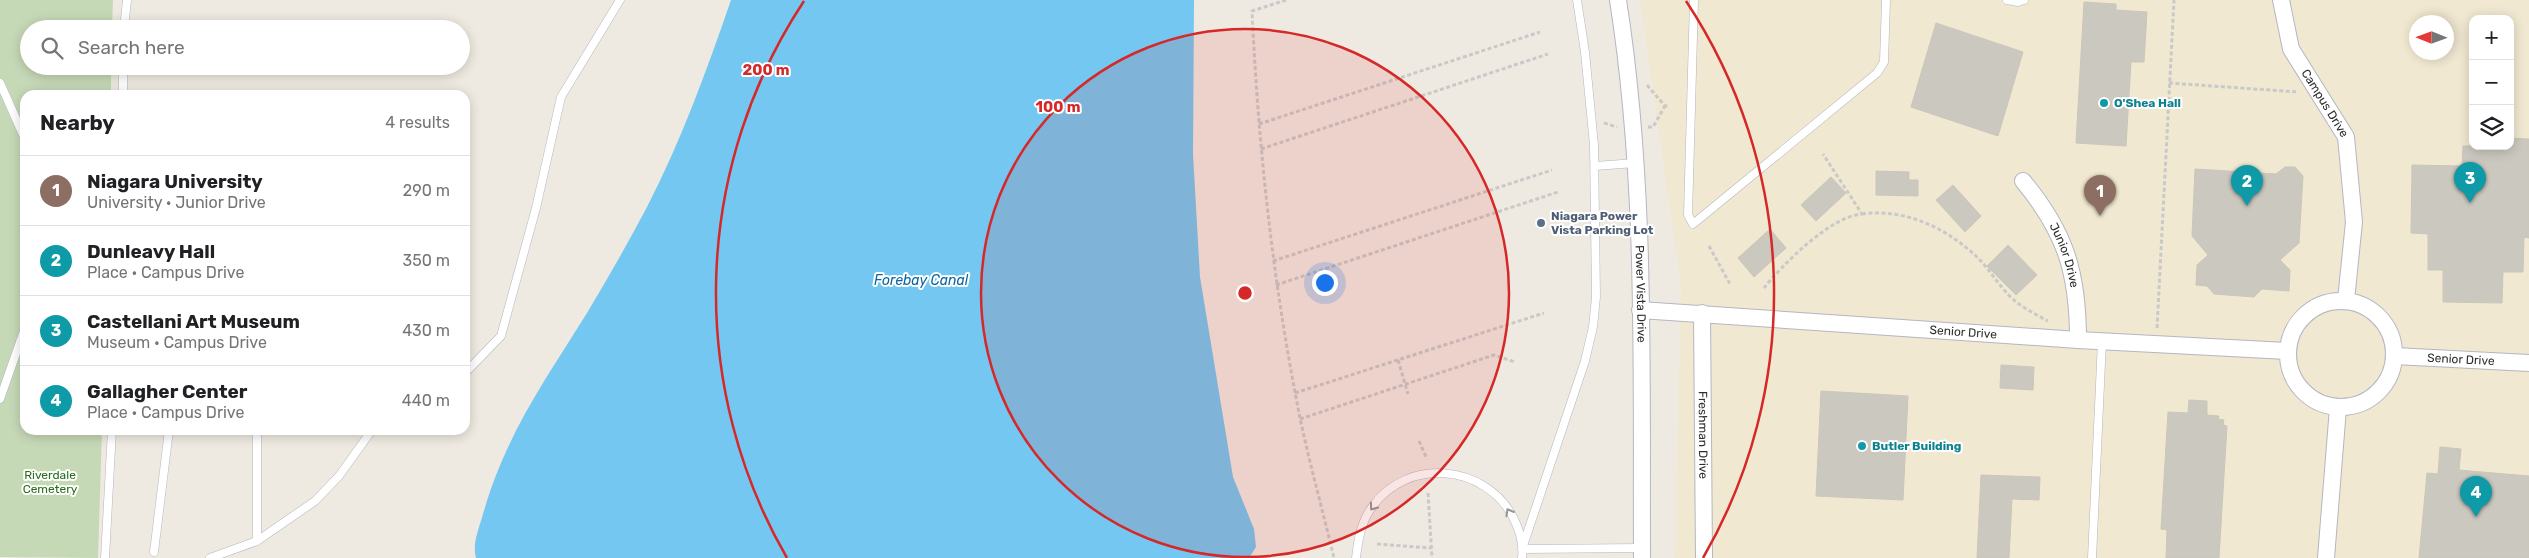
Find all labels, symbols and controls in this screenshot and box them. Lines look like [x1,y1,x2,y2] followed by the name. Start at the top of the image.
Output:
[2409,15,2454,60] north arrow
[2469,15,2514,150] map controls
[2469,15,2514,60] button: +
[20,20,470,75] search box
[38,34,66,62] icon: search
[78,36,185,59] text: Search here
[2469,60,2514,105] button: −
[742,61,790,79] text: 200 m
[2298,67,2352,140] street label: Campus Drive
[2114,96,2181,110] place label: O'Shea Hall
[2098,97,2110,109] marker: O'Shea Hall
[1036,98,1080,116] text: 100 m
[2469,105,2514,150] button: layers
[40,110,115,135] text: Nearby
[385,113,450,132] text: 4 results
[2454,162,2486,203] pin: 3
[2231,165,2263,206] pin: 2
[87,170,263,193] text: Niagara University
[2084,175,2116,216] pin: 1
[52,181,60,200] text: 1
[403,181,450,200] text: 290 m
[87,193,266,212] text: University · Junior Drive
[1551,209,1654,237] place label: Niagara Power Vista Parking Lot
[1535,217,1547,229] marker: Niagara Power Vista Parking Lot
[2047,220,2081,289] street label: Junior Drive
[87,240,215,263] text: Dunleavy Hall
[1633,245,1649,343] street label: Power Vista Drive
[51,251,61,270] text: 2
[403,251,450,270] text: 350 m
[87,263,244,282] text: Place · Campus Drive
[1312,270,1338,296] your location
[874,272,969,289] water label: Forebay Canal
[1236,284,1254,302] centre of rings
[87,310,300,333] text: Castellani Art Museum
[51,321,61,340] text: 3
[402,321,450,340] text: 430 m
[1929,323,1998,341] street label: Senior Drive
[87,333,267,352] text: Museum · Campus Drive
[2427,351,2495,368] street label: Senior Drive
[87,380,247,403] text: Gallagher Center
[51,391,61,410] text: 4
[402,391,450,410] text: 440 m
[1696,391,1710,479] street label: Freshman Drive
[87,403,244,422] text: Place · Campus Drive
[1872,439,1961,453] place label: Butler Building
[1856,440,1868,452] marker: Butler Building
[23,468,78,496] park label: Riverdale Cemetery
[2460,476,2492,517] pin: 4
[1370,501,1379,511] one-way arrow
[1506,509,1516,518] one-way arrow

